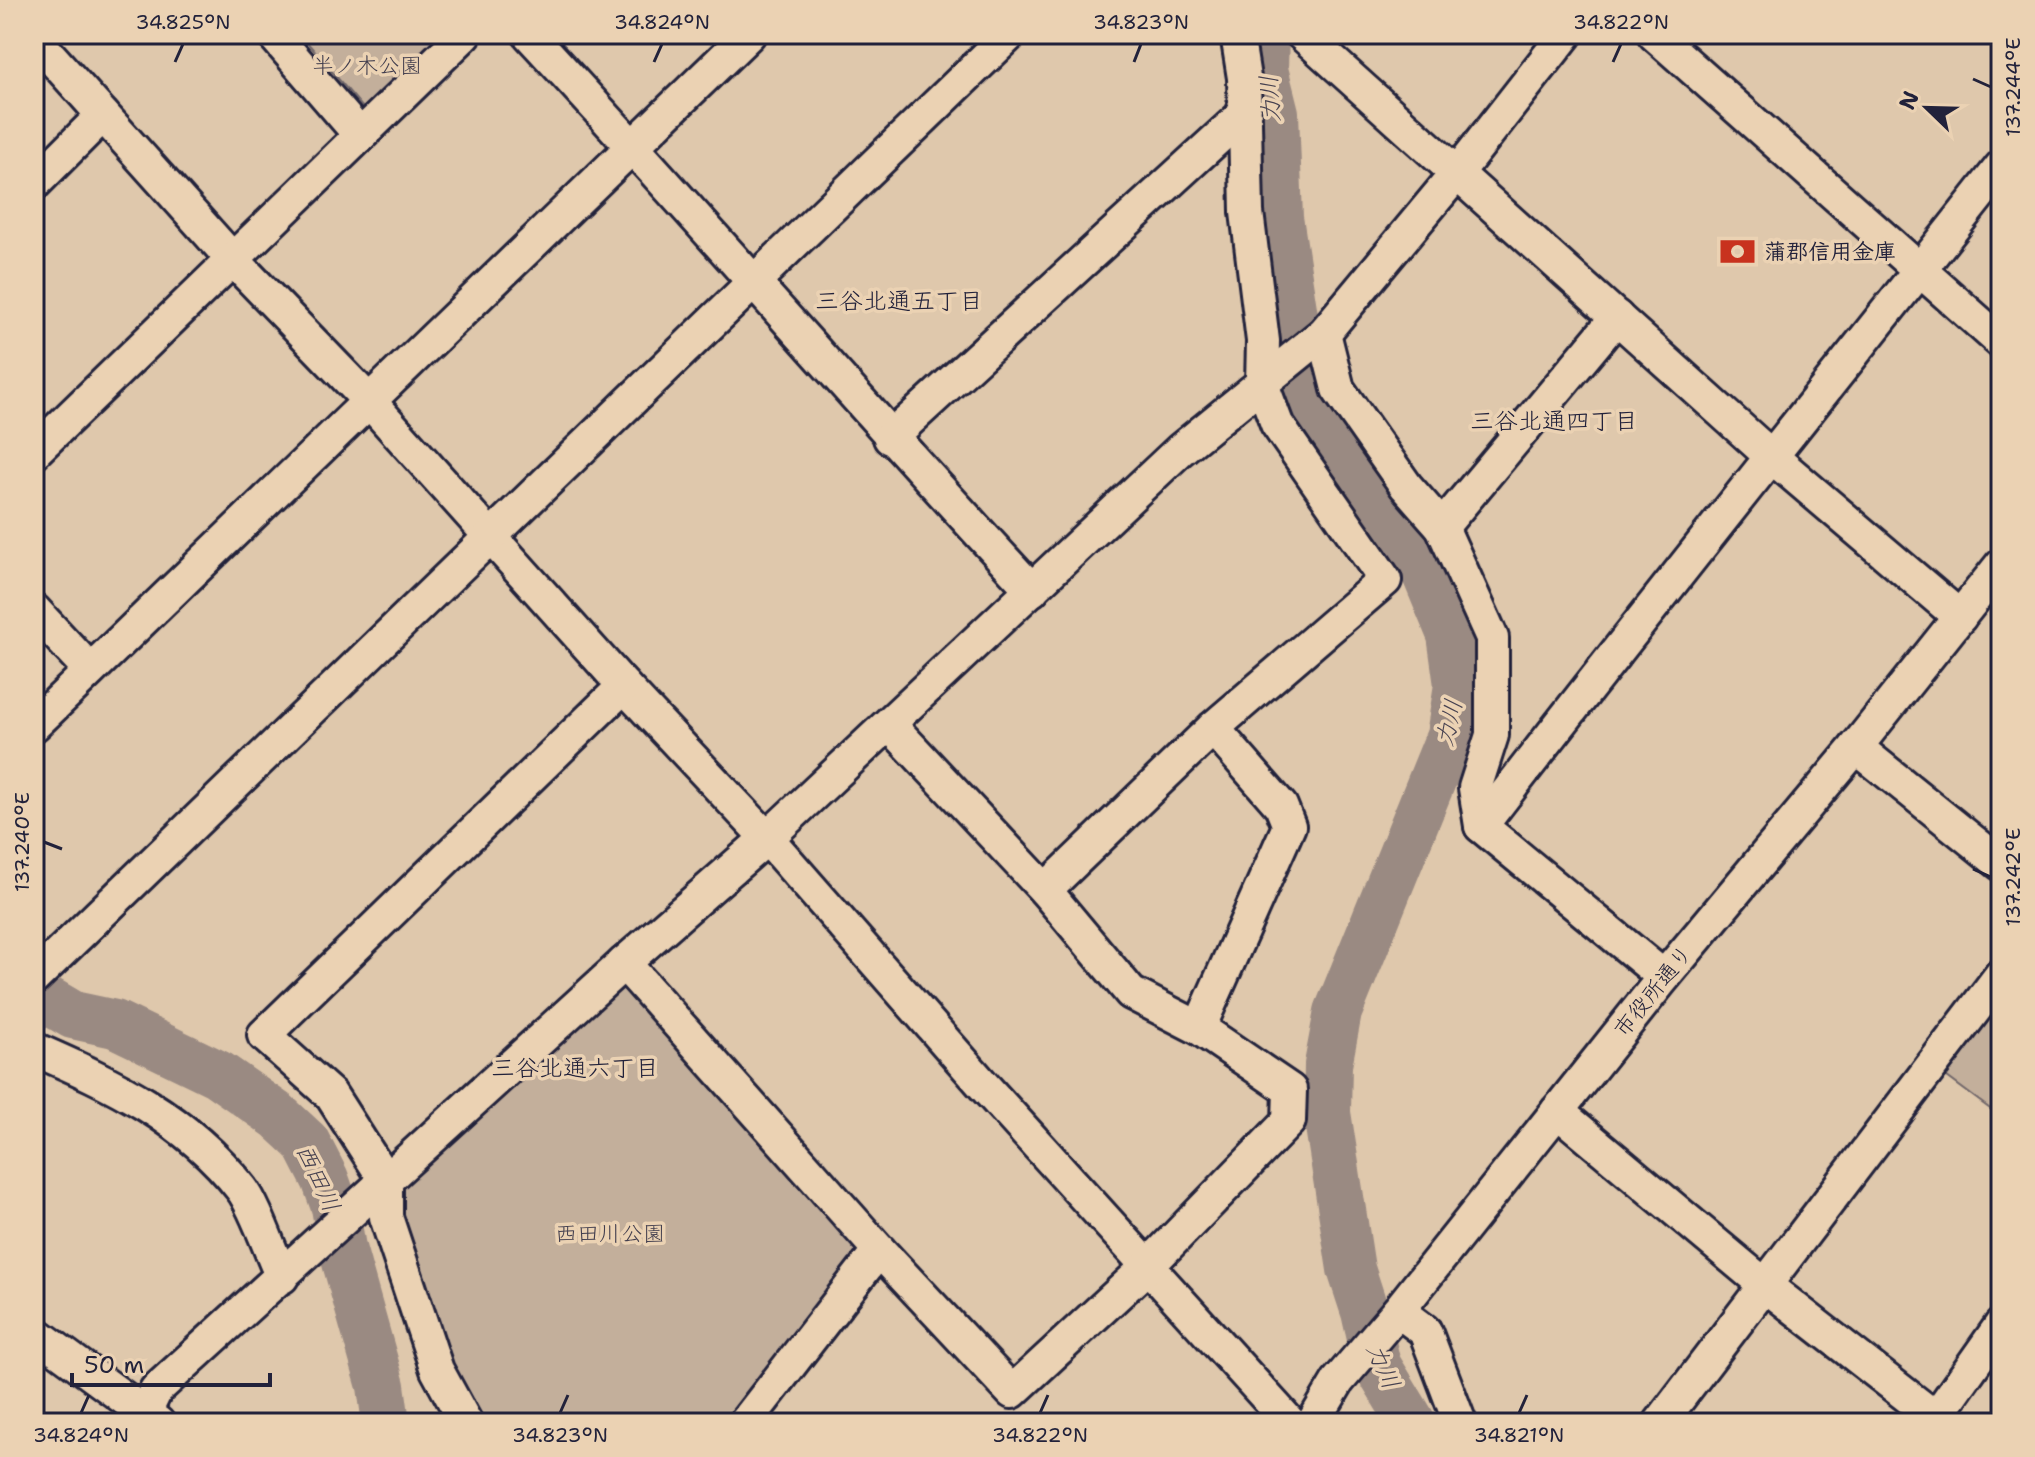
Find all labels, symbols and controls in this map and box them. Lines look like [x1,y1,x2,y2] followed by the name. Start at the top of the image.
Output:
[135,9,231,35] text: 34.825°N
[614,9,710,35] text: 34.824°N
[1093,9,1189,35] text: 34.823°N
[1573,9,1669,35] text: 34.822°N
[2000,37,2026,137] text: 137.244°E
[312,51,422,80] park label: 半ノ木公園
[1887,68,1967,148] north arrow
[1252,74,1288,124] water label: 力川
[1892,87,1926,114] text: N
[1719,232,1757,270] bank icon: 蒲郡信用金庫
[1764,237,1896,266] place label: 蒲郡信用金庫
[815,285,983,317] district label: 三谷北通五丁目
[1470,405,1638,437] district label: 三谷北通四丁目
[1428,696,1470,750] water label: 力川
[9,792,35,892] text: 137.240°E
[2000,828,2026,926] text: 137.242°E
[1607,939,1699,1043] street label: 市役所通り
[491,1052,659,1084] district label: 三谷北通六丁目
[288,1139,348,1217] water label: 西田川
[555,1219,665,1248] park label: 西田川公園
[72,1337,270,1387] scale bar
[1359,1338,1407,1394] water label: 力川
[84,1349,144,1381] text: 50 m
[33,1422,129,1448] text: 34.824°N
[512,1422,608,1448] text: 34.823°N
[992,1422,1088,1448] text: 34.822°N
[1474,1422,1564,1448] text: 34.821°N

